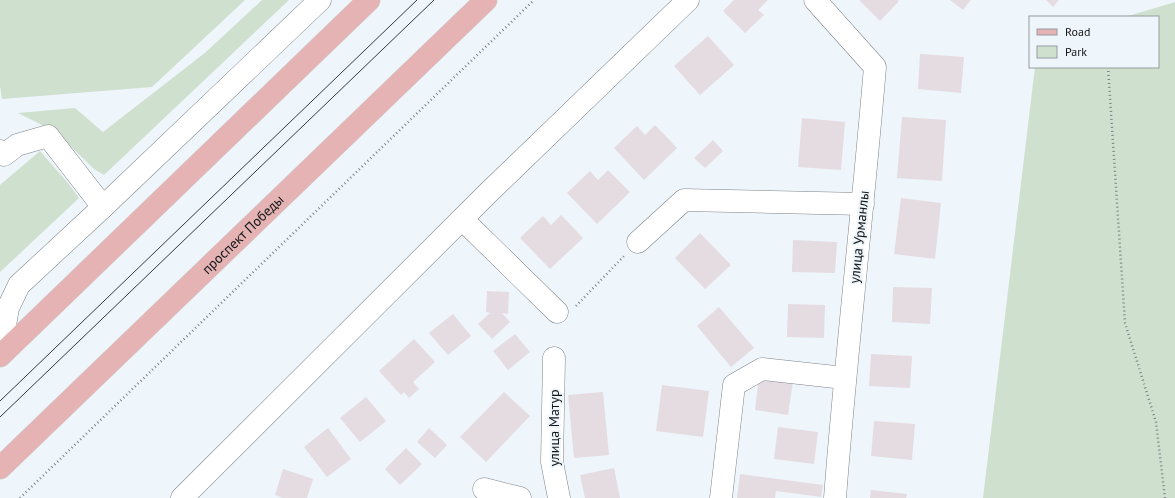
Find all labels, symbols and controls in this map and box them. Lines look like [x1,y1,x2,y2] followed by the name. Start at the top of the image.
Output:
[1029,16,1159,68] legend
[1065,24,1090,39] text: Road
[1065,44,1087,59] text: Park
[845,190,873,284] street label: улица Урманлы
[198,191,288,278] street label: проспект Победы
[545,389,563,467] street label: улица Матур

